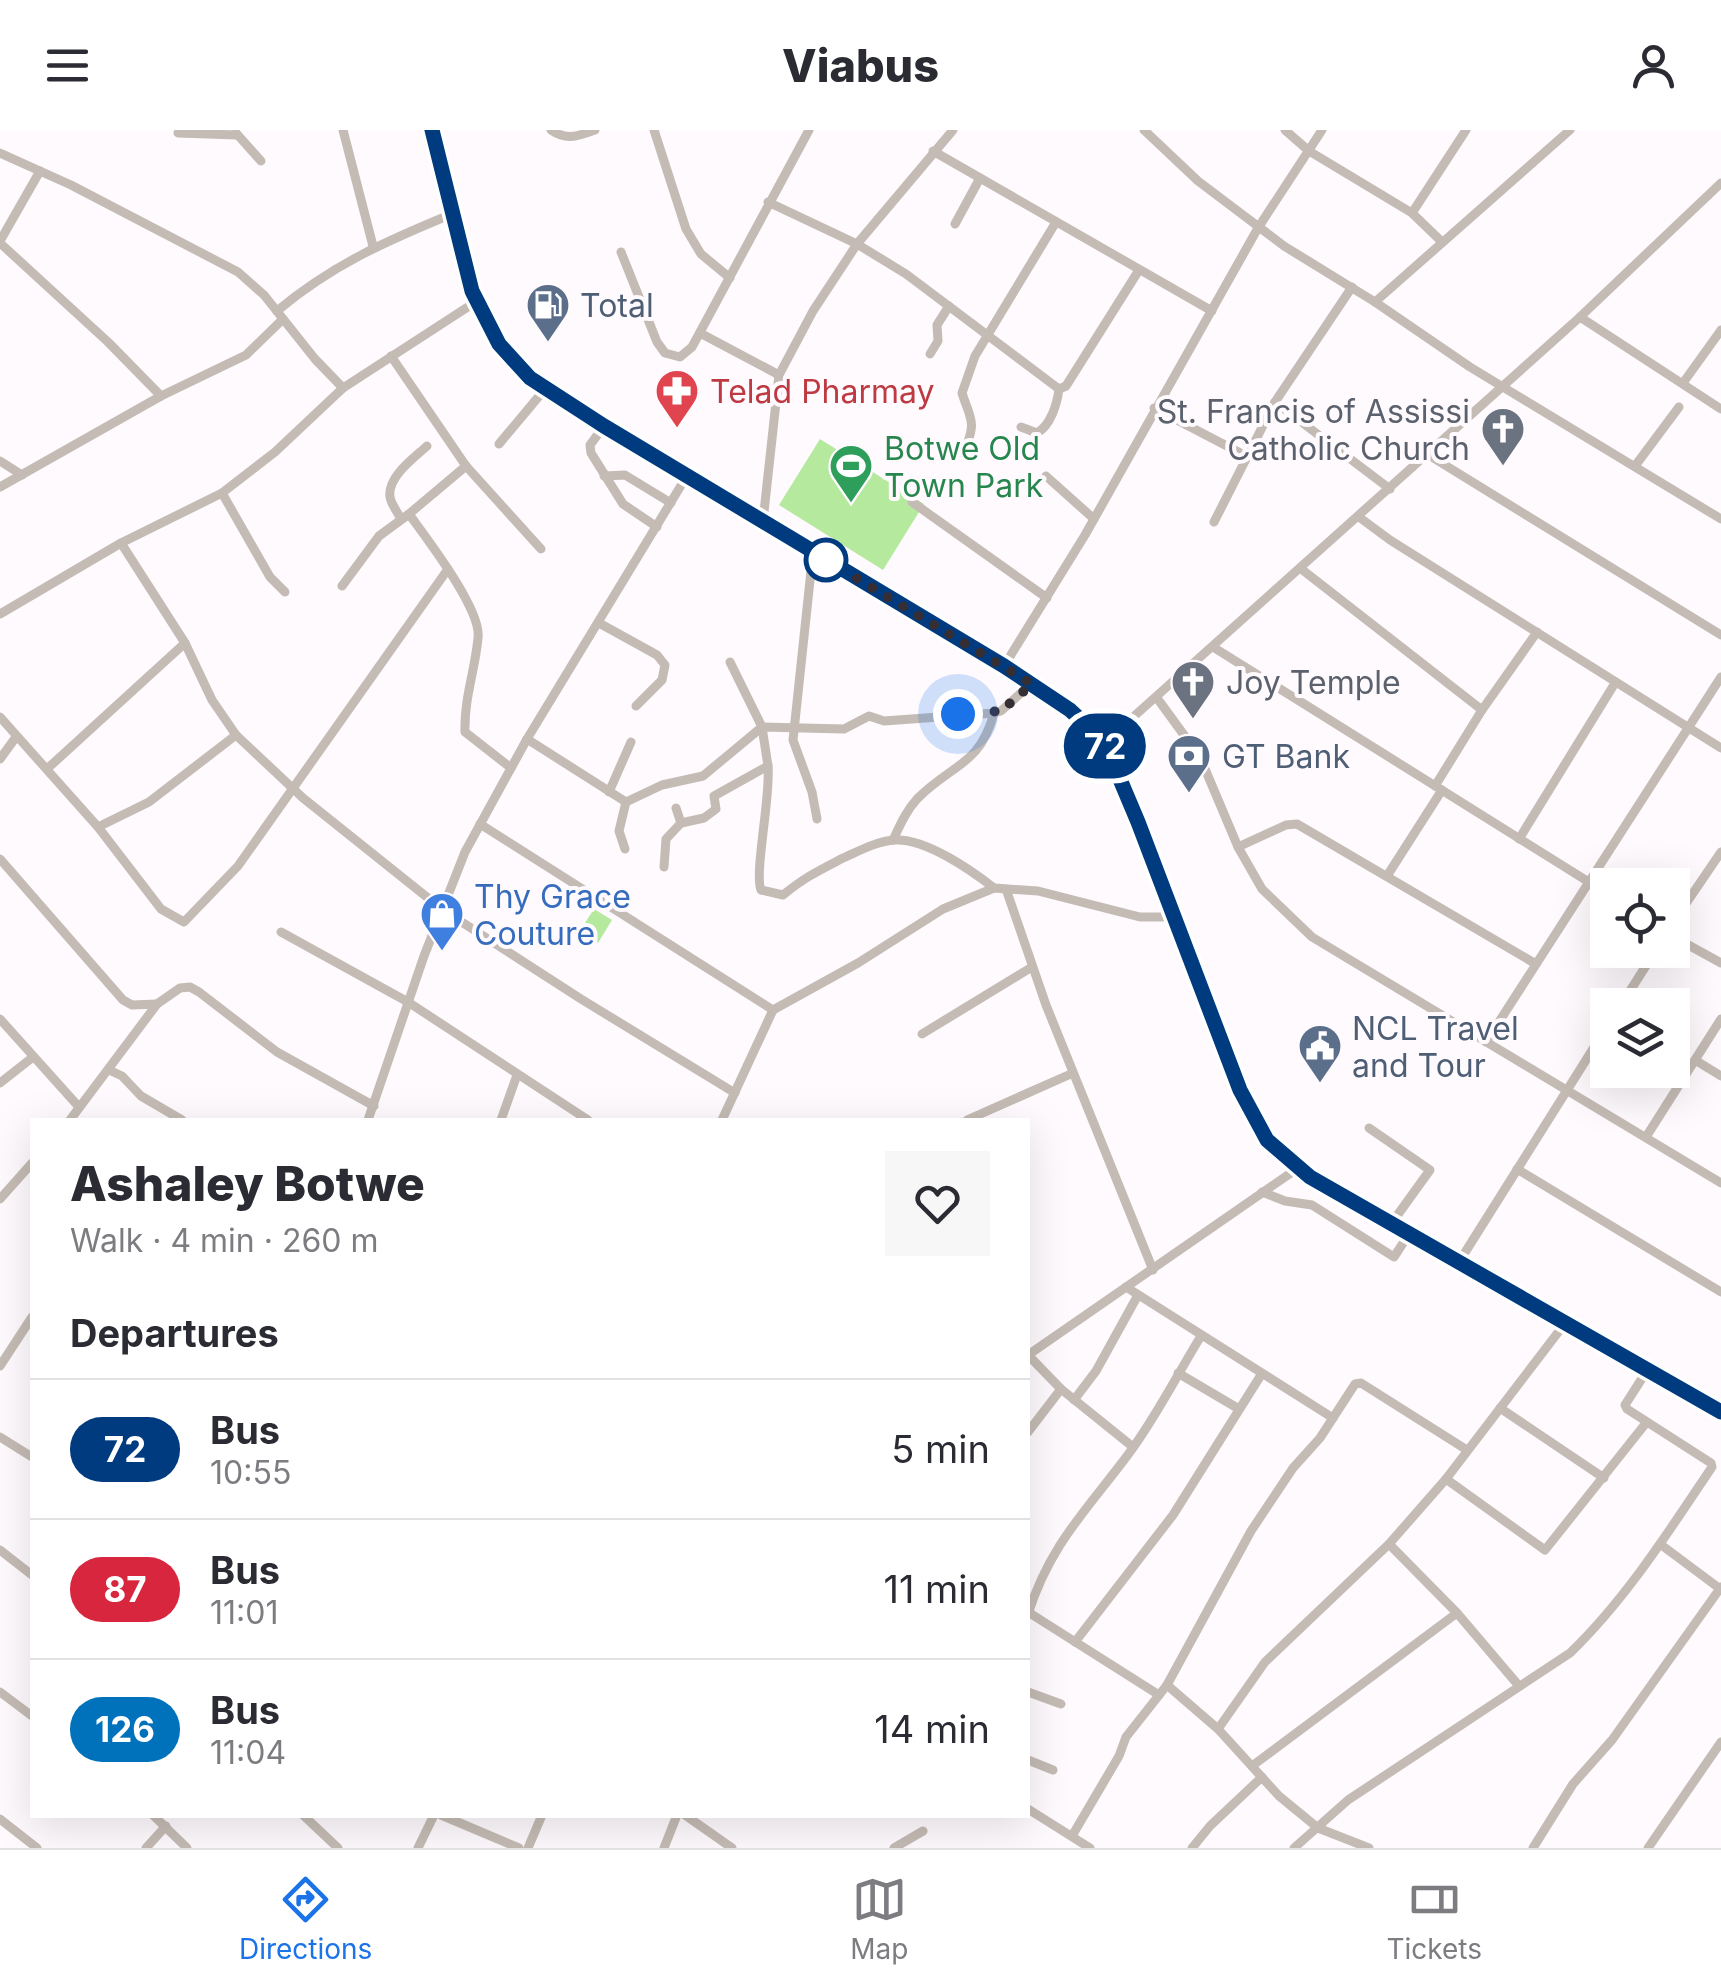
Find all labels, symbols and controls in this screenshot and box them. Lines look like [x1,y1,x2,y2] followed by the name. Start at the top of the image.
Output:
[40,38,95,93] icon: menu
[782,38,939,93] text: Viabus
[1626,38,1681,93] icon: person
[525,282,571,343] fuel station icon: Total
[580,286,654,325] place label: Total
[654,368,700,429] pharmacy icon: Telad Pharmay
[710,372,935,411] place label: Telad Pharmay
[1157,392,1470,468] place label: St. Francis of Assissi Catholic Church
[1480,406,1526,467] church icon: St. Francis of Assissi Catholic Church
[884,429,1044,505] place label: Botwe Old Town Park
[828,443,874,504] sports icon: Botwe Old Town Park
[805,539,847,581] unlabelled marker
[1170,659,1216,720] church icon: Joy Temple
[1226,663,1401,702] place label: Joy Temple
[933,689,983,739] your location
[1060,714,1150,778] line badge: 72
[1084,725,1126,767] text: 72
[1166,733,1212,794] bank icon: GT Bank
[1222,737,1350,776] place label: GT Bank
[1590,868,1690,1088] map controls
[1590,868,1690,968] button: locate
[474,877,631,953] place label: Thy Grace Couture
[419,891,465,952] shop icon: Thy Grace Couture
[1590,988,1690,1088] button: layers
[1352,1009,1519,1085] place label: NCL Travel and Tour
[1297,1023,1343,1084] public building icon: NCL Travel and Tour
[885,1151,990,1256] button: heart
[70,1154,425,1213] text: Ashaley Botwe
[70,1221,379,1260] text: Walk · 4 min · 260 m
[70,1310,279,1356] text: Departures
[210,1407,280,1453] text: Bus
[891,1426,990,1472] text: 5 min
[104,1428,146,1470] text: 72
[210,1453,291,1492] text: 10:55
[210,1547,280,1593] text: Bus
[883,1566,990,1612] text: 11 min
[103,1568,147,1610] text: 87
[210,1593,278,1632] text: 11:01
[210,1687,280,1733] text: Bus
[874,1706,990,1752] text: 14 min
[95,1708,155,1750] text: 126
[210,1733,286,1772] text: 11:04
[239,1872,372,1966] tab: Directions
[850,1872,908,1966] tab: Map
[1386,1872,1482,1966] tab: Tickets

